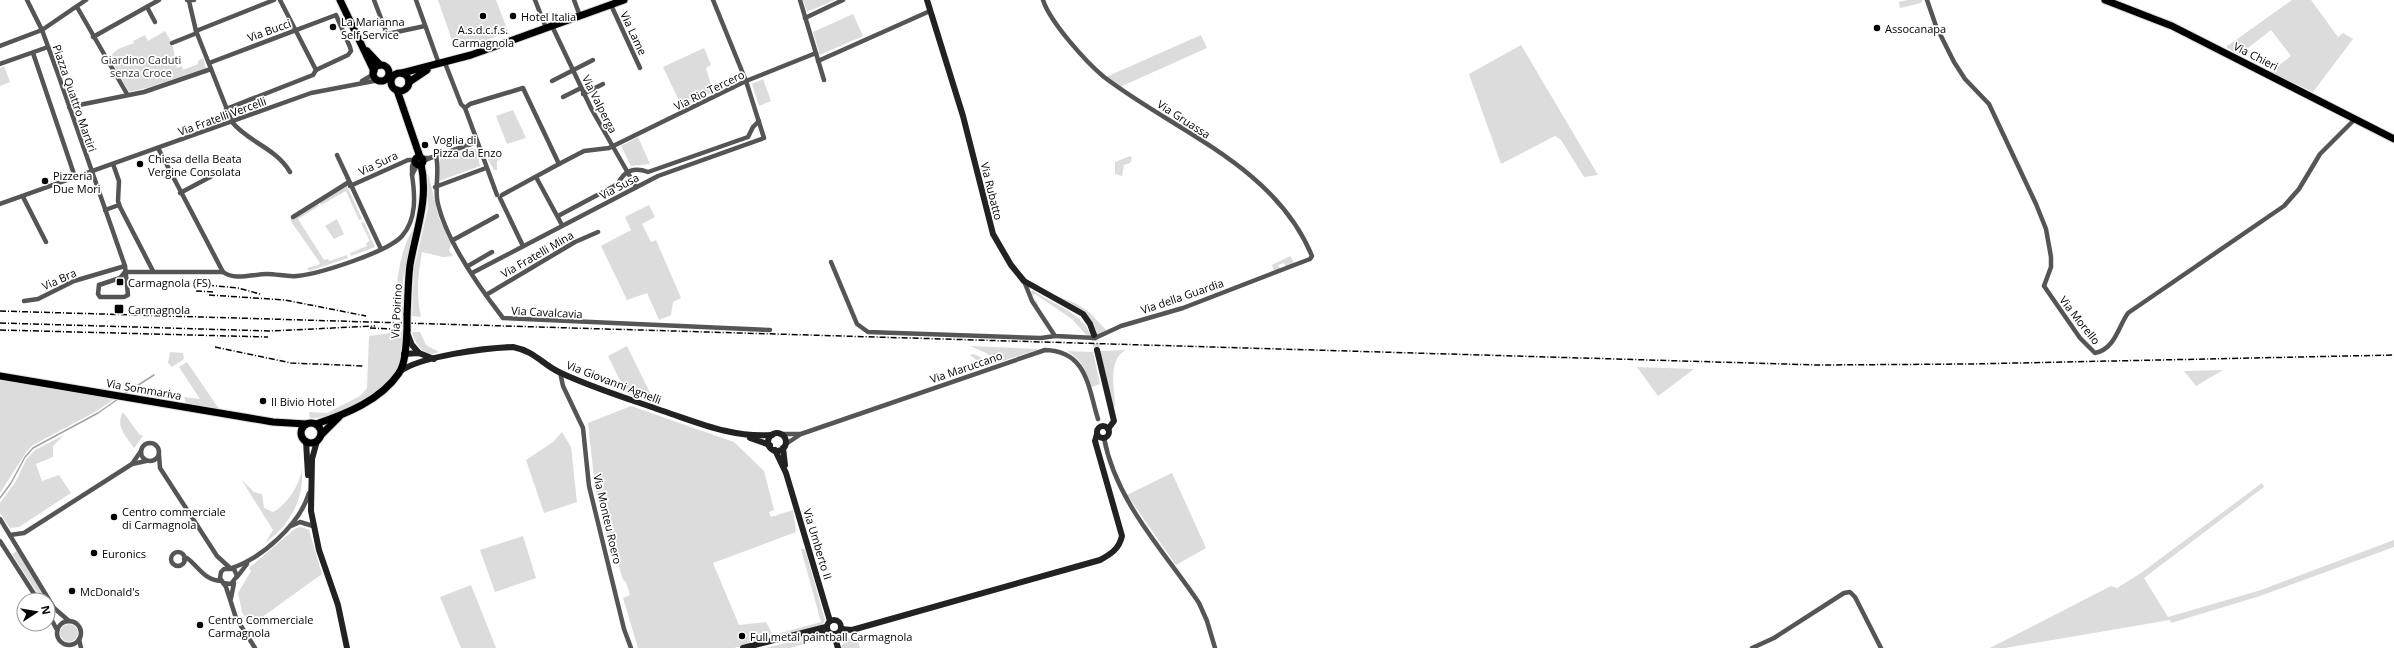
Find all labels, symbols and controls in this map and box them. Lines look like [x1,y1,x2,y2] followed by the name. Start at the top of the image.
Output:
[521,9,576,24] place label: Hotel Italia
[617,9,651,57] street label: Via Lame
[478,11,488,21] marker: A.s.d.c.f.s. Carmagnola
[508,11,518,21] marker: Hotel Italia
[341,14,405,42] place label: La Marianna Self Service
[245,15,293,45] street label: Via Bucci
[1885,21,1946,36] place label: Assocanapa
[328,22,338,32] marker: La Marianna Self Service
[452,22,514,50] place label: A.s.d.c.f.s. Carmagnola
[1872,23,1882,33] marker: Assocanapa
[2231,38,2281,74] street label: Via Chieri
[50,42,100,154] street label: Piazza Quattro Martiri
[101,52,181,80] park label: Giardino Caduti senza Croce
[671,66,747,114] street label: Via Rio Tercero
[579,72,621,136] street label: Via Valperga
[176,93,268,139] street label: Via Fratelli Vercelli
[1155,96,1213,142] street label: Via Gruassa
[433,132,502,160] place label: Voglia di Pizza da Enzo
[420,140,430,150] marker: Voglia di Pizza da Enzo
[356,147,400,179] street label: Via Sura
[148,151,242,179] place label: Chiesa della Beata Vergine Consolata
[135,159,145,169] marker: Chiesa della Beata Vergine Consolata
[978,160,1007,222] street label: Via Rubatto
[53,168,101,196] place label: Pizzeria Due Mori
[597,169,641,203] street label: Via Susa
[40,176,50,186] marker: Pizzeria Due Mori
[498,227,576,281] street label: Via Fratelli Mina
[39,265,79,293] street label: Via Bra
[128,275,211,290] place label: Carmagnola (FS)
[1139,275,1225,317] street label: Via della Guardia
[115,277,125,287] marker: Carmagnola (FS)
[387,283,405,339] street label: Via Poirino
[2056,293,2104,348] street label: Via Morello
[128,302,190,317] place label: Carmagnola
[113,303,125,315] marker: Carmagnola
[511,303,583,321] street label: Via Cavalcavia
[928,347,1005,386] street label: Via Maruccano
[564,357,664,407] street label: Via Giovanni Agnelli
[105,375,183,403] street label: Via Sommariva
[271,394,335,409] place label: Il Bivio Hotel
[258,396,268,406] marker: Il Bivio Hotel
[590,473,626,566] street label: Via Monteu Roero
[122,504,226,532] place label: Centro commerciale di Carmagnola
[800,507,836,581] street label: Via Umberto II
[109,512,119,522] marker: Centro commerciale di Carmagnola
[102,546,146,561] place label: Euronics
[89,548,99,558] marker: Euronics
[80,584,140,599] place label: McDonald's
[67,586,77,596] marker: McDonald's
[16,592,56,632] north arrow
[38,604,55,616] text: N
[208,612,313,640] place label: Centro Commerciale Carmagnola
[195,620,205,630] marker: Centro Commerciale Carmagnola
[750,629,912,644] place label: Full metal paintball Carmagnola
[737,631,747,641] marker: Full metal paintball Carmagnola

